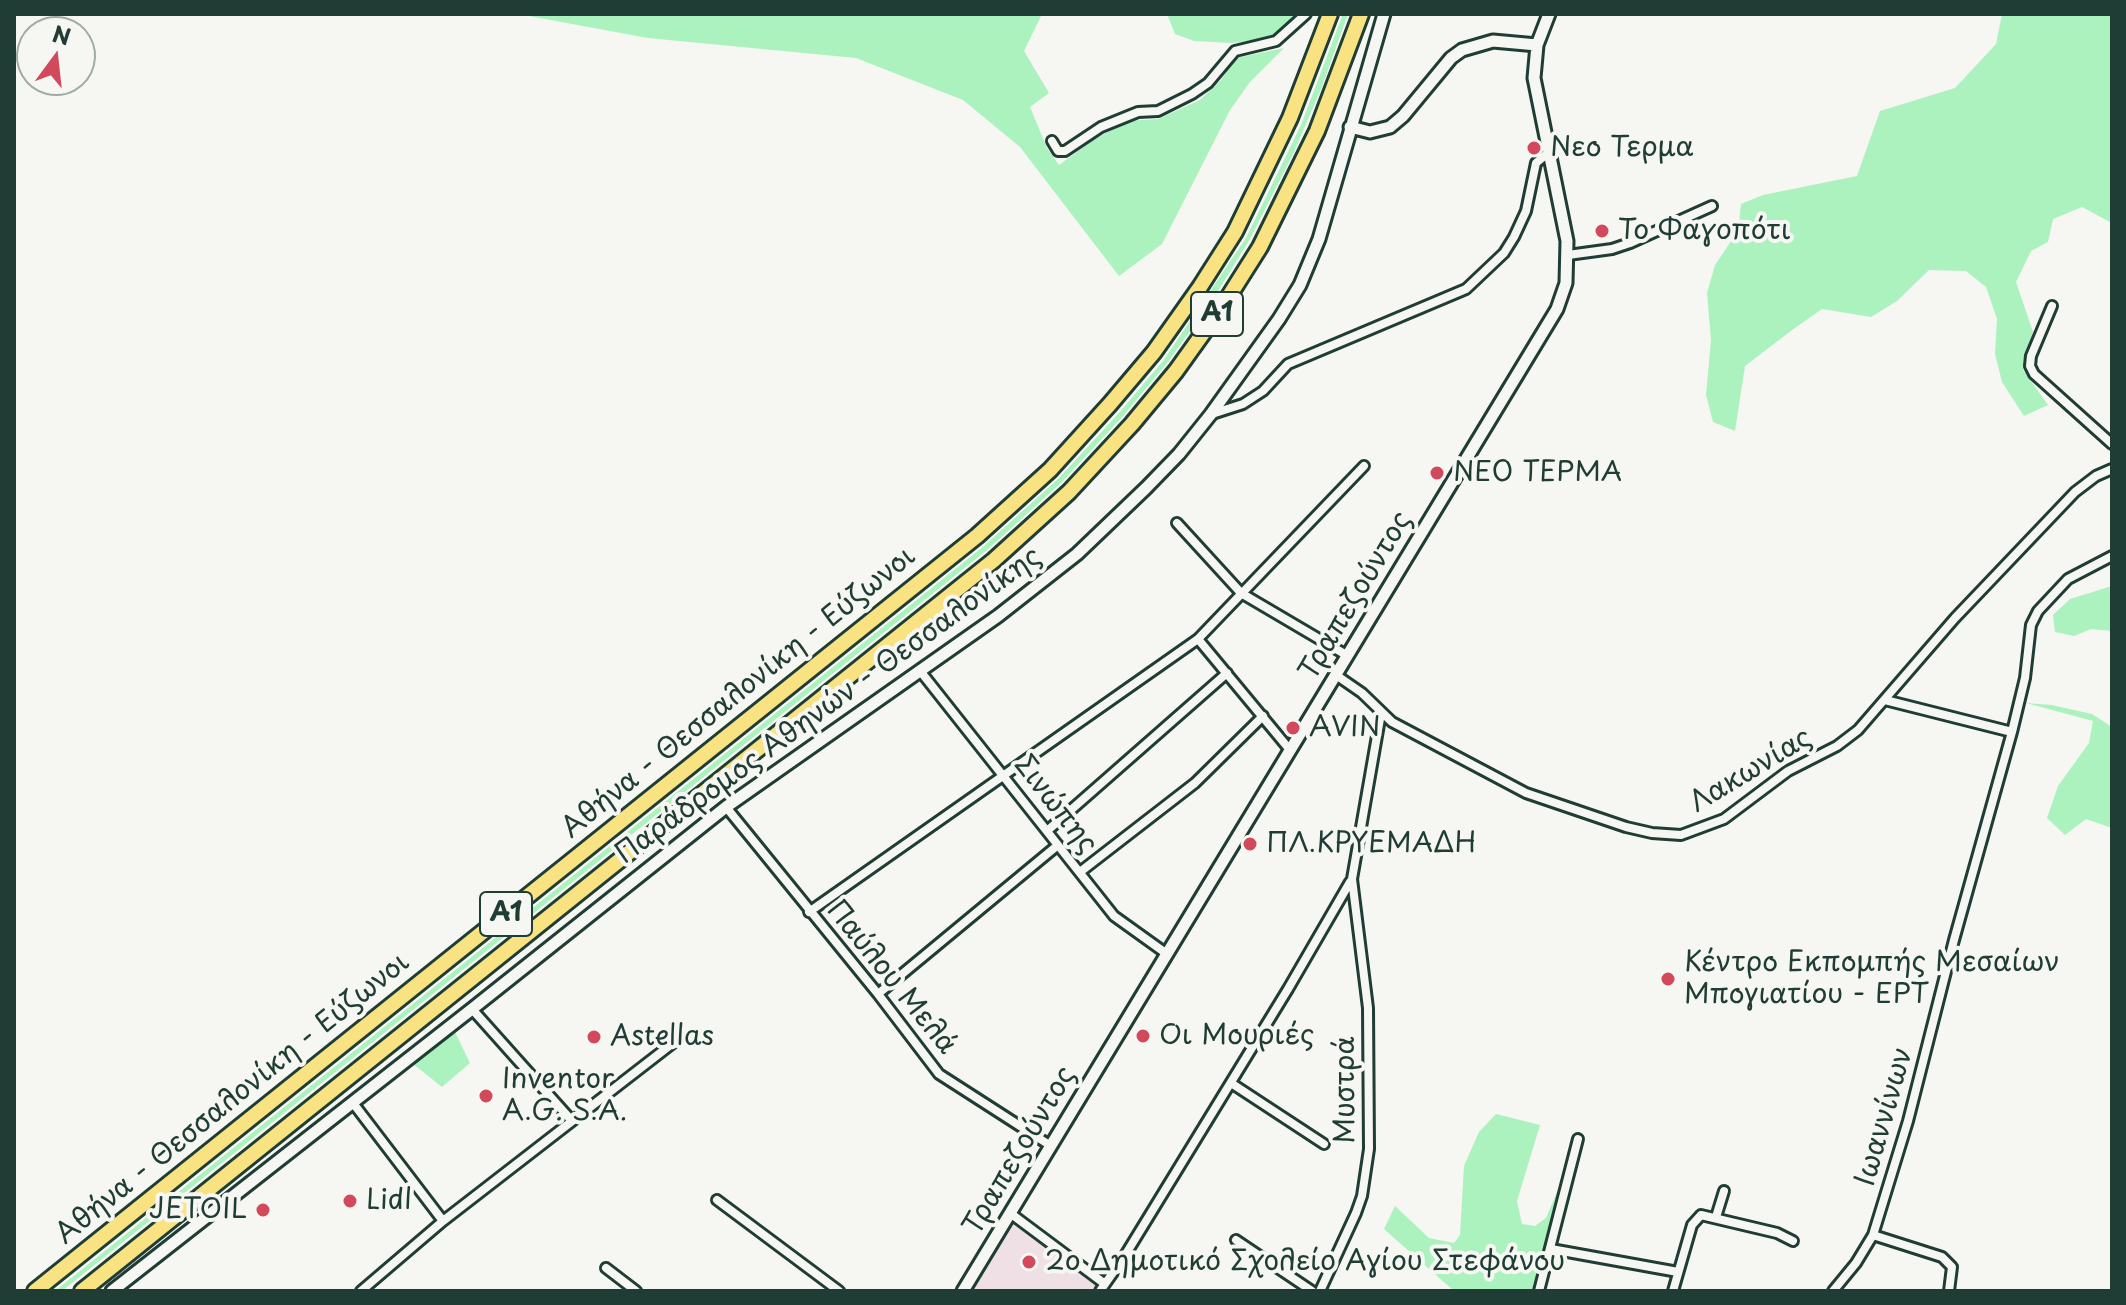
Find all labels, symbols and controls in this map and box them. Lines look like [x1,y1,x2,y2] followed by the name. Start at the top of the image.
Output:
[16,16,96,96] north arrow
[49,16,75,52] text: N
[1550,131,1694,165] place label: Νεο Τερμα
[1525,139,1543,157] marker: Νεο Τερμα
[1618,214,1791,248] place label: Το Φαγοπότι
[1593,222,1611,240] marker: Το Φαγοπότι
[1191,292,1243,336] road number: Α1
[1453,456,1622,490] place label: ΝΕΟ ΤΕΡΜΑ
[1428,464,1446,482] marker: ΝΕΟ ΤΕΡΜΑ
[1293,506,1419,686] street label: Τραπεζούντος
[556,540,922,846] street label: Αθήνα - Θεσσαλονίκη - Εύζωνοι
[610,540,1048,872] street label: Παράδρομος Αθηνών - Θεσσαλονίκης
[1309,711,1381,745] place label: AVIN
[1284,719,1302,737] marker: AVIN
[1684,722,1818,820] street label: Λακωνίας
[1006,749,1104,861] street label: Σινώπης
[1266,827,1476,861] place label: ΠΛ.ΚΡΥΕΜΑΔΗ
[1241,835,1259,853] marker: ΠΛ.ΚΡΥΕΜΑΔΗ
[480,892,532,936] road number: Α1
[819,895,963,1061] street label: Παύλου Μελά
[50,946,416,1252] street label: Αθήνα - Θεσσαλονίκη - Εύζωνοι
[1684,946,2060,1012] place label: Κέντρο Εκπομπής Μεσαίων Μπογιατίου - ΕΡΤ
[1659,970,1677,988] marker: Κέντρο Εκπομπής Μεσαίων Μπογιατίου - ΕΡΤ
[1159,1019,1314,1053] place label: Οι Μουριές
[610,1020,714,1054] place label: Astellas
[1134,1027,1152,1045] marker: Οι Μουριές
[585,1028,603,1046] marker: Astellas
[1329,1036,1363,1144] street label: Μυστρά
[1849,1044,1921,1190] street label: Ιωαννίνων
[957,1061,1083,1241] street label: Τραπεζούντος
[502,1063,627,1129] place label: Inventor A.G. S.A.
[477,1087,495,1105] marker: Inventor A.G. S.A.
[366,1184,412,1218] place label: Lidl
[341,1192,359,1210] marker: Lidl
[149,1193,247,1227] place label: JETOIL
[254,1201,272,1219] marker: JETOIL
[1045,1245,1565,1279] place label: 2ο Δημοτικό Σχολείο Αγίου Στεφάνου
[1020,1253,1038,1271] marker: 2ο Δημοτικό Σχολείο Αγίου Στεφάνου

